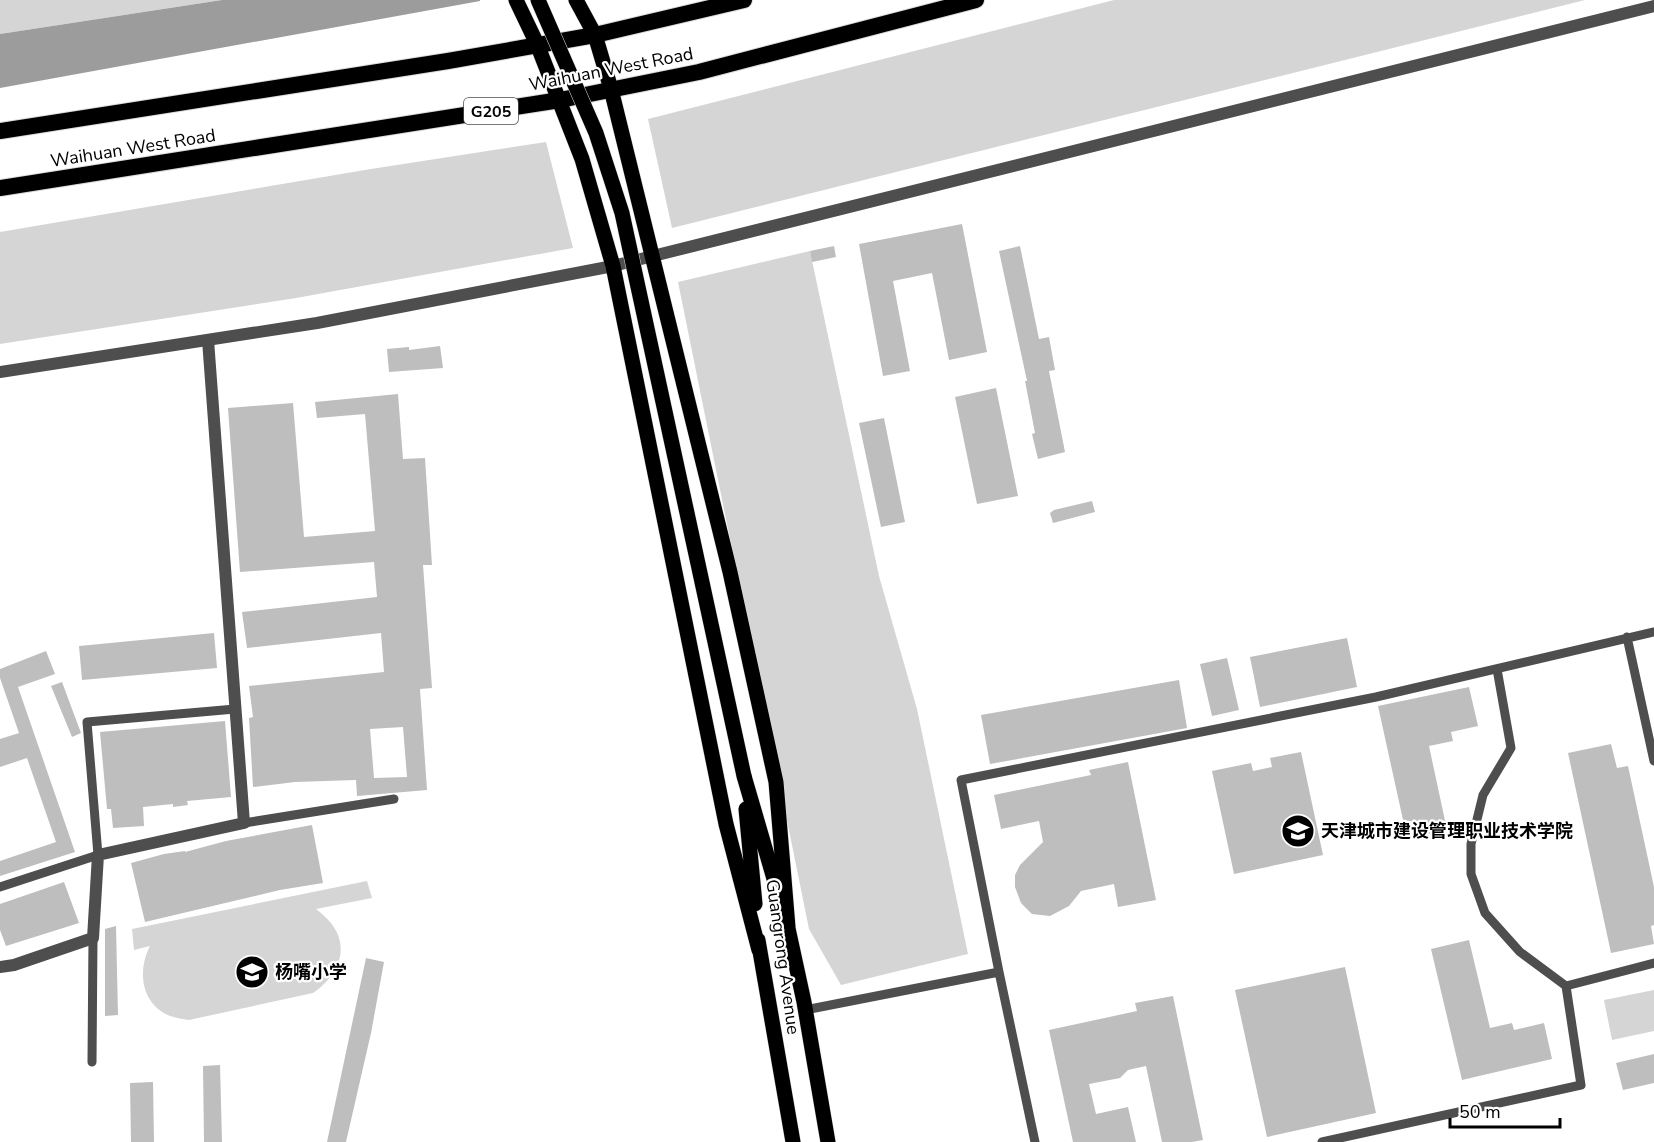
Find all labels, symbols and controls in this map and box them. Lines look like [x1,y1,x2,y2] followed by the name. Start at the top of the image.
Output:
[527,41,695,97] street label: Waihuan West Road
[464,98,518,124] road number: G205
[49,123,217,173] street label: Waihuan West Road
[1280,813,1316,849] school or university icon: 天津城市建设管理职业技术学院
[1321,819,1573,843] place label: 天津城市建设管理职业技术学院
[760,878,806,1036] street label: Guangrong Avenue
[234,954,270,990] school or university icon: 杨嘴小学
[275,960,347,984] place label: 杨嘴小学
[1450,1091,1560,1129] scale bar
[1459,1100,1501,1124] text: 50 m

